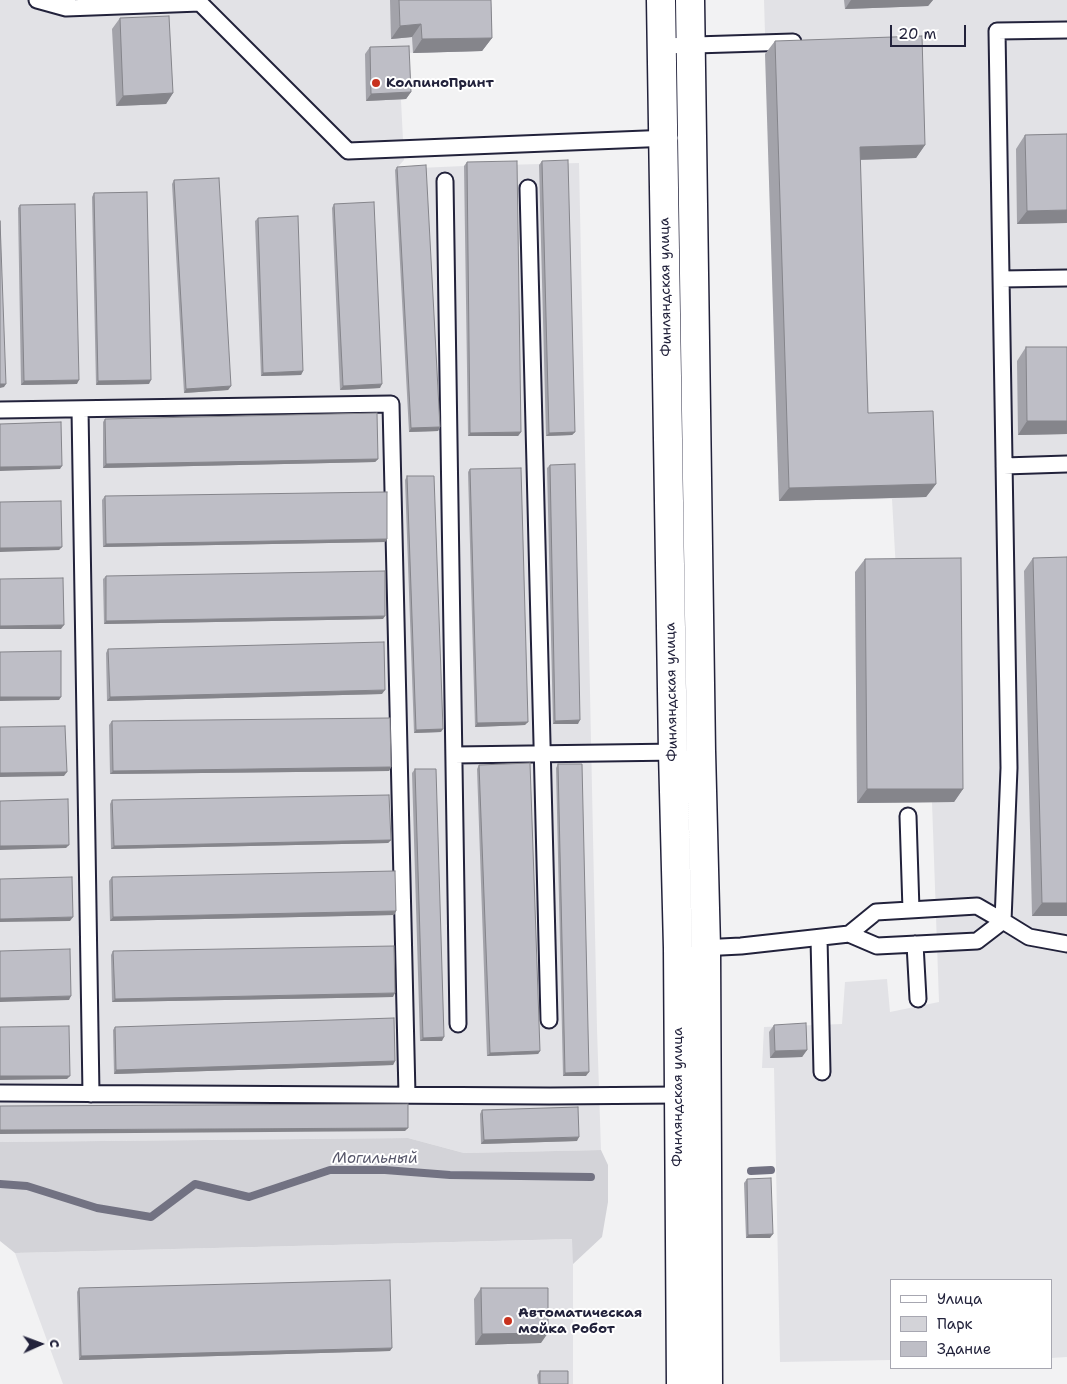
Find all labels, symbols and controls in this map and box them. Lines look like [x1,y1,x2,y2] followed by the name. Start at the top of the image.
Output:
[892,15,968,47] scale bar
[898,24,937,44] text: 20 m
[386,75,494,91] place label: КолпиноПринт
[370,77,382,89] marker: КолпиноПринт
[656,217,676,357] street label: Финляндская улица
[662,622,682,762] street label: Финляндская улица
[670,1027,686,1167] street label: Финляндская улица
[332,1150,418,1168] water label: Могильный
[890,1279,1052,1369] legend
[937,1289,982,1309] text: Улица
[518,1305,642,1338] place label: Автоматическая мойка Робот
[937,1314,973,1334] text: Парк
[502,1315,514,1327] marker: Автоматическая мойка Робот
[15,1319,65,1369] north arrow
[46,1339,64,1348] text: С
[937,1339,991,1359] text: Здание

